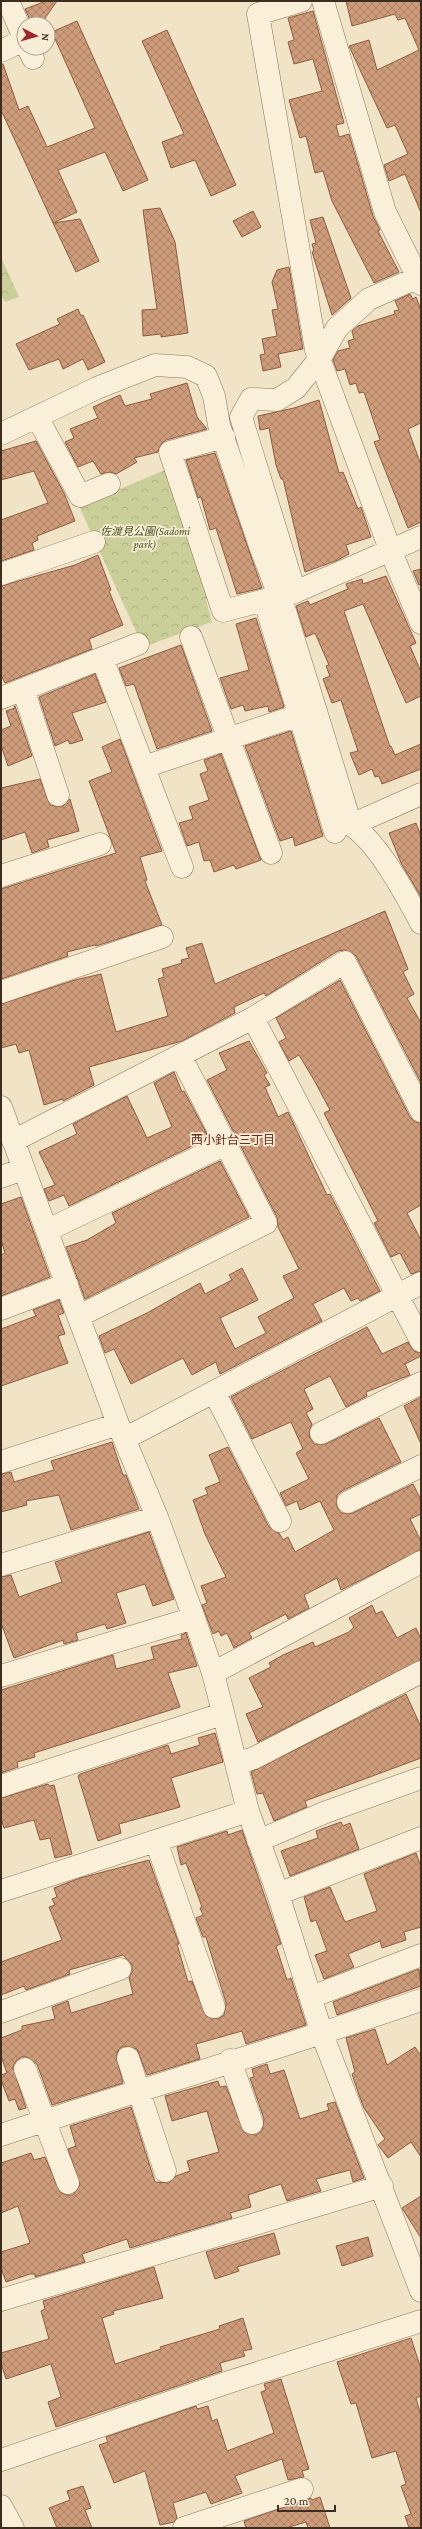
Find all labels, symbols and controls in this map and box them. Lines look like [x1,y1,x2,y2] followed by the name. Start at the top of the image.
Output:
[16,16,56,56] north arrow
[40,33,52,42] text: N
[100,525,190,551] park label: 佐渡見公園(Sadomi park)
[191,1133,275,1147] district label: 西小針台三丁目
[278,2487,335,2513] scale bar
[284,2494,309,2508] text: 20 m

